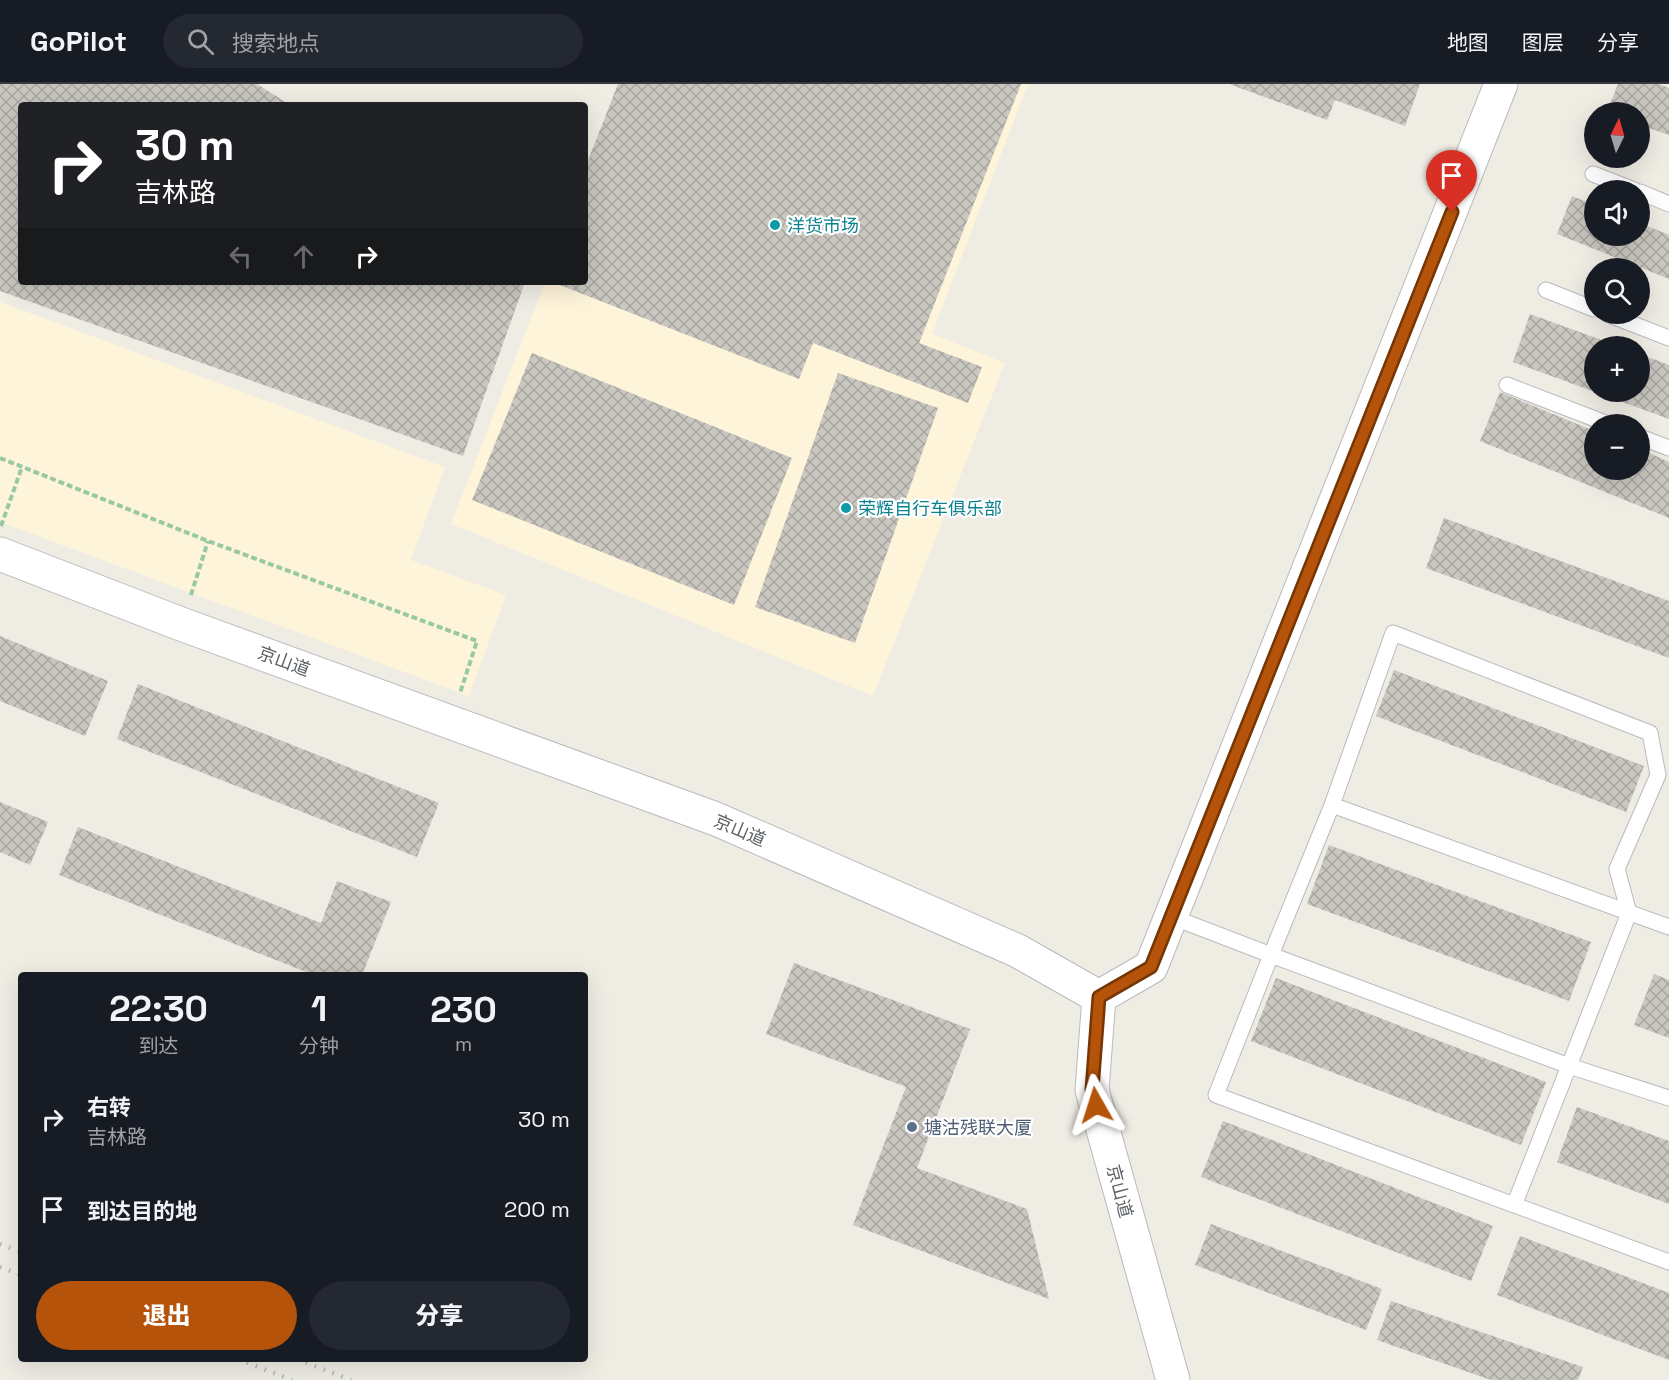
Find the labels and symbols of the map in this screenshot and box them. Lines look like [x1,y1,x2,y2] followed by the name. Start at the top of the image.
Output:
[1584,102,1650,168] north arrow
[1426,150,1477,212] pin
[787,214,859,237] place label: 洋货市场
[768,218,782,232] marker: 洋货市场
[858,497,1002,520] place label: 荣辉自行车俱乐部
[839,501,853,515] marker: 荣辉自行车俱乐部
[255,641,313,681] street label: 京山道
[711,809,769,851] street label: 京山道
[1064,1073,1128,1137] position arrow
[924,1116,1032,1139] place label: 塘沽残联大厦
[905,1120,919,1134] marker: 塘沽残联大厦
[1102,1162,1138,1220] street label: 京山道

